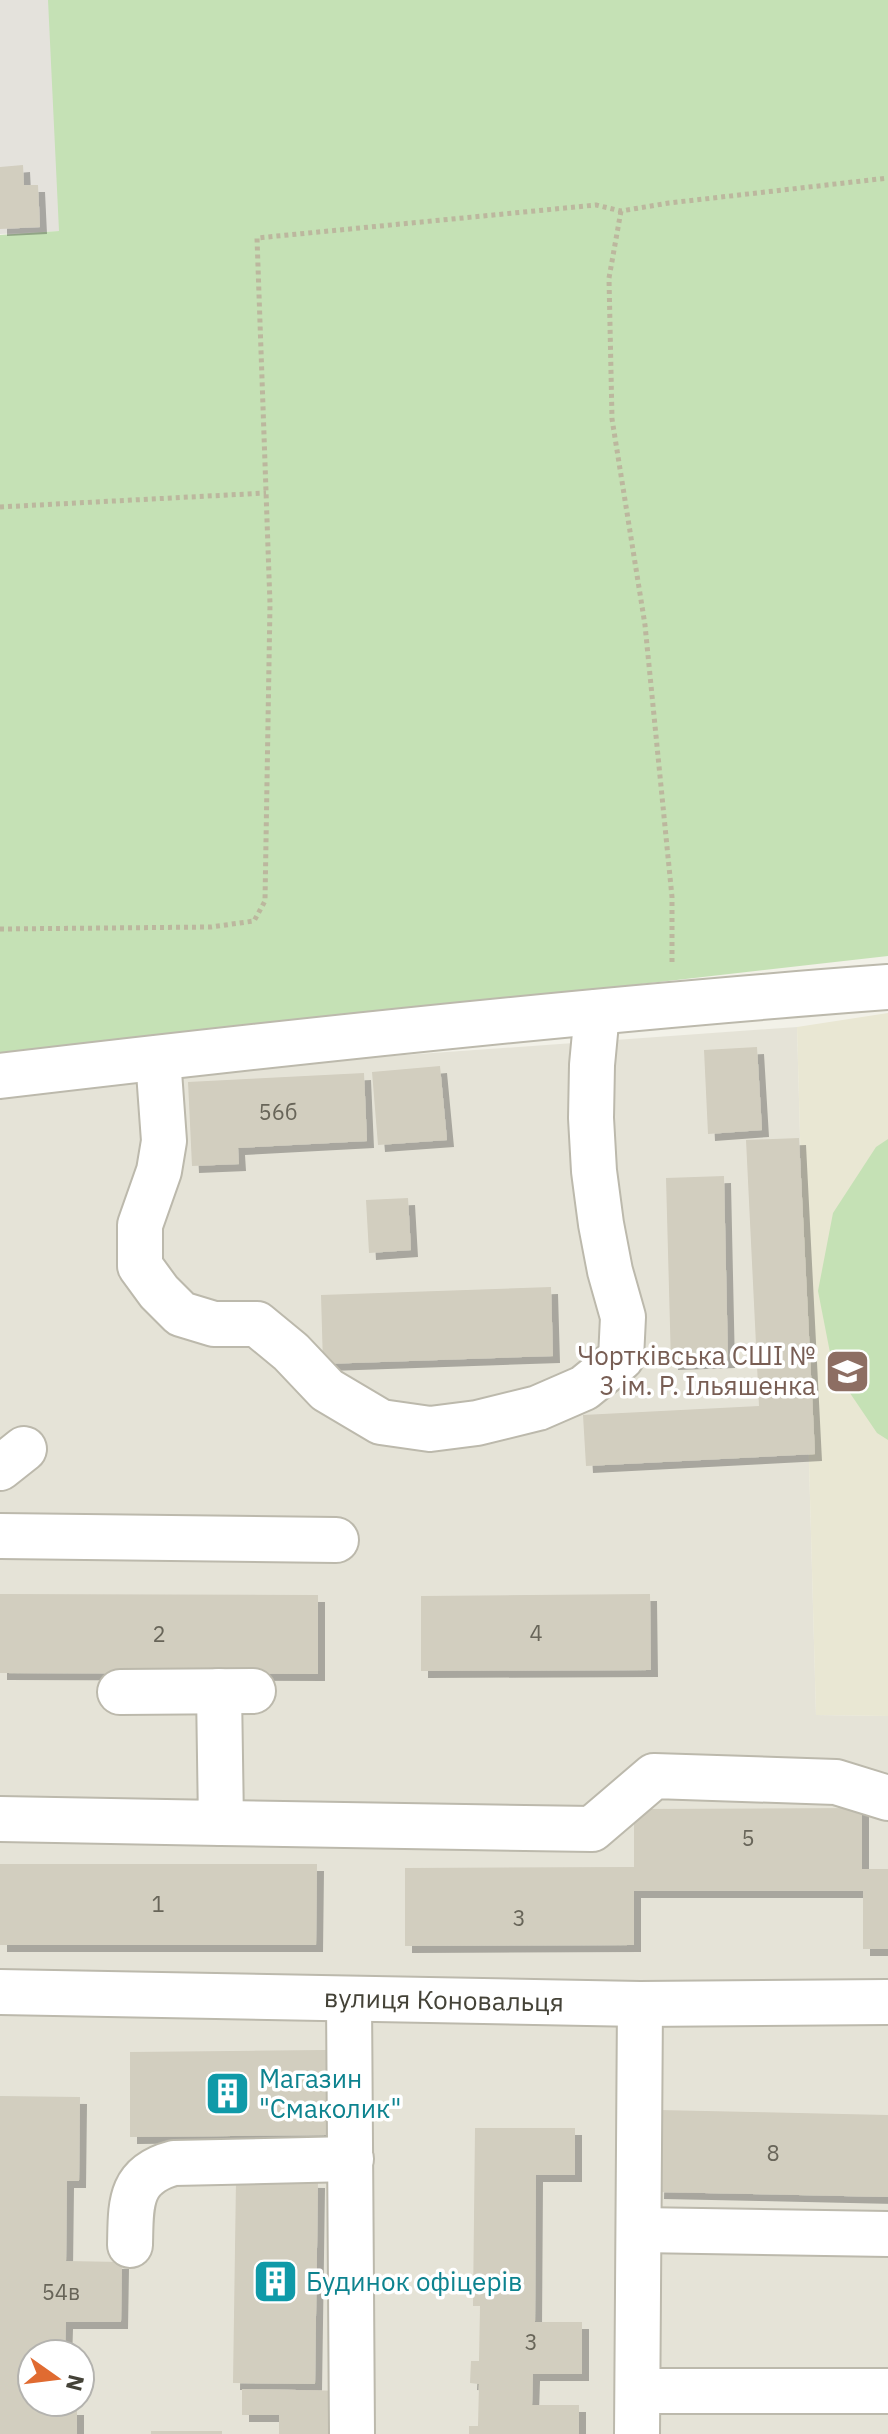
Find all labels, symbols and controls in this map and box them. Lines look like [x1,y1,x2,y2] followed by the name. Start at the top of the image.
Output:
[259,1097,297,1126] house number: 56б
[577,1338,816,1402] place label: Чортківська СШІ № 3 ім. Р. Ільяшенка
[823,1347,871,1395] school or university icon: Чортківська СШІ № 3 ім. Р. Ільяшенка
[529,1618,543,1647] house number: 4
[152,1619,166,1648] house number: 2
[741,1823,755,1852] house number: 5
[151,1889,165,1918] house number: 1
[512,1903,526,1932] house number: 3
[324,1980,564,2019] street label: вулиця Коновальця
[259,2061,401,2125] place label: Магазин "Смаколик"
[204,2070,252,2118] building icon: Магазин "Смаколик"
[766,2138,780,2167] house number: 8
[251,2258,299,2306] building icon: Будинок офіцерів
[306,2264,522,2298] place label: Будинок офіцерів
[42,2277,80,2306] house number: 54в
[524,2327,538,2356] house number: 3
[16,2338,96,2418] north arrow
[60,2372,92,2394] text: N

